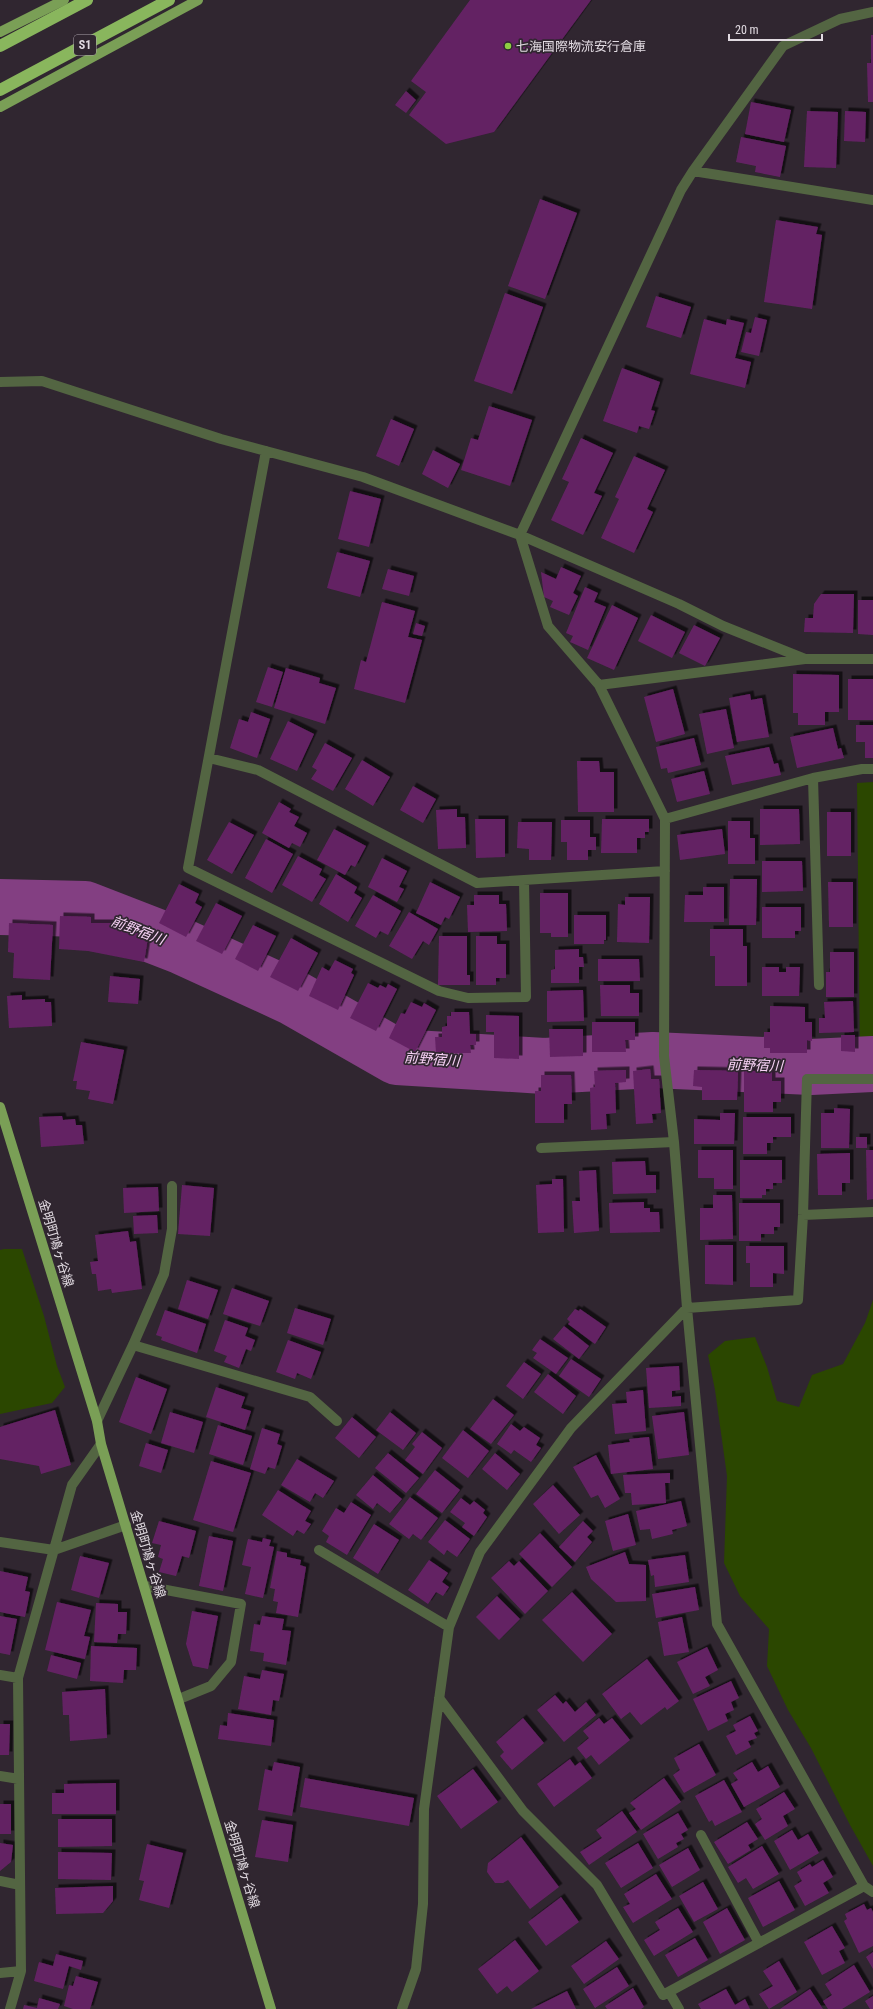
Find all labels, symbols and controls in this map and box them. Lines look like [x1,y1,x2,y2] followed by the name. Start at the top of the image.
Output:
[729,16,822,42] scale bar
[735,23,759,37] text: 20 m
[74,35,96,55] road number: S1
[516,39,646,54] place label: 七海国際物流安行倉庫
[503,41,513,51] marker: 七海国際物流安行倉庫
[109,912,169,948] water label: 前野宿川
[404,1049,462,1069] water label: 前野宿川
[727,1056,785,1074] water label: 前野宿川
[36,1197,76,1289] street label: 金明町鳩ヶ谷線
[128,1508,168,1600] street label: 金明町鳩ヶ谷線
[222,1818,262,1910] street label: 金明町鳩ヶ谷線

